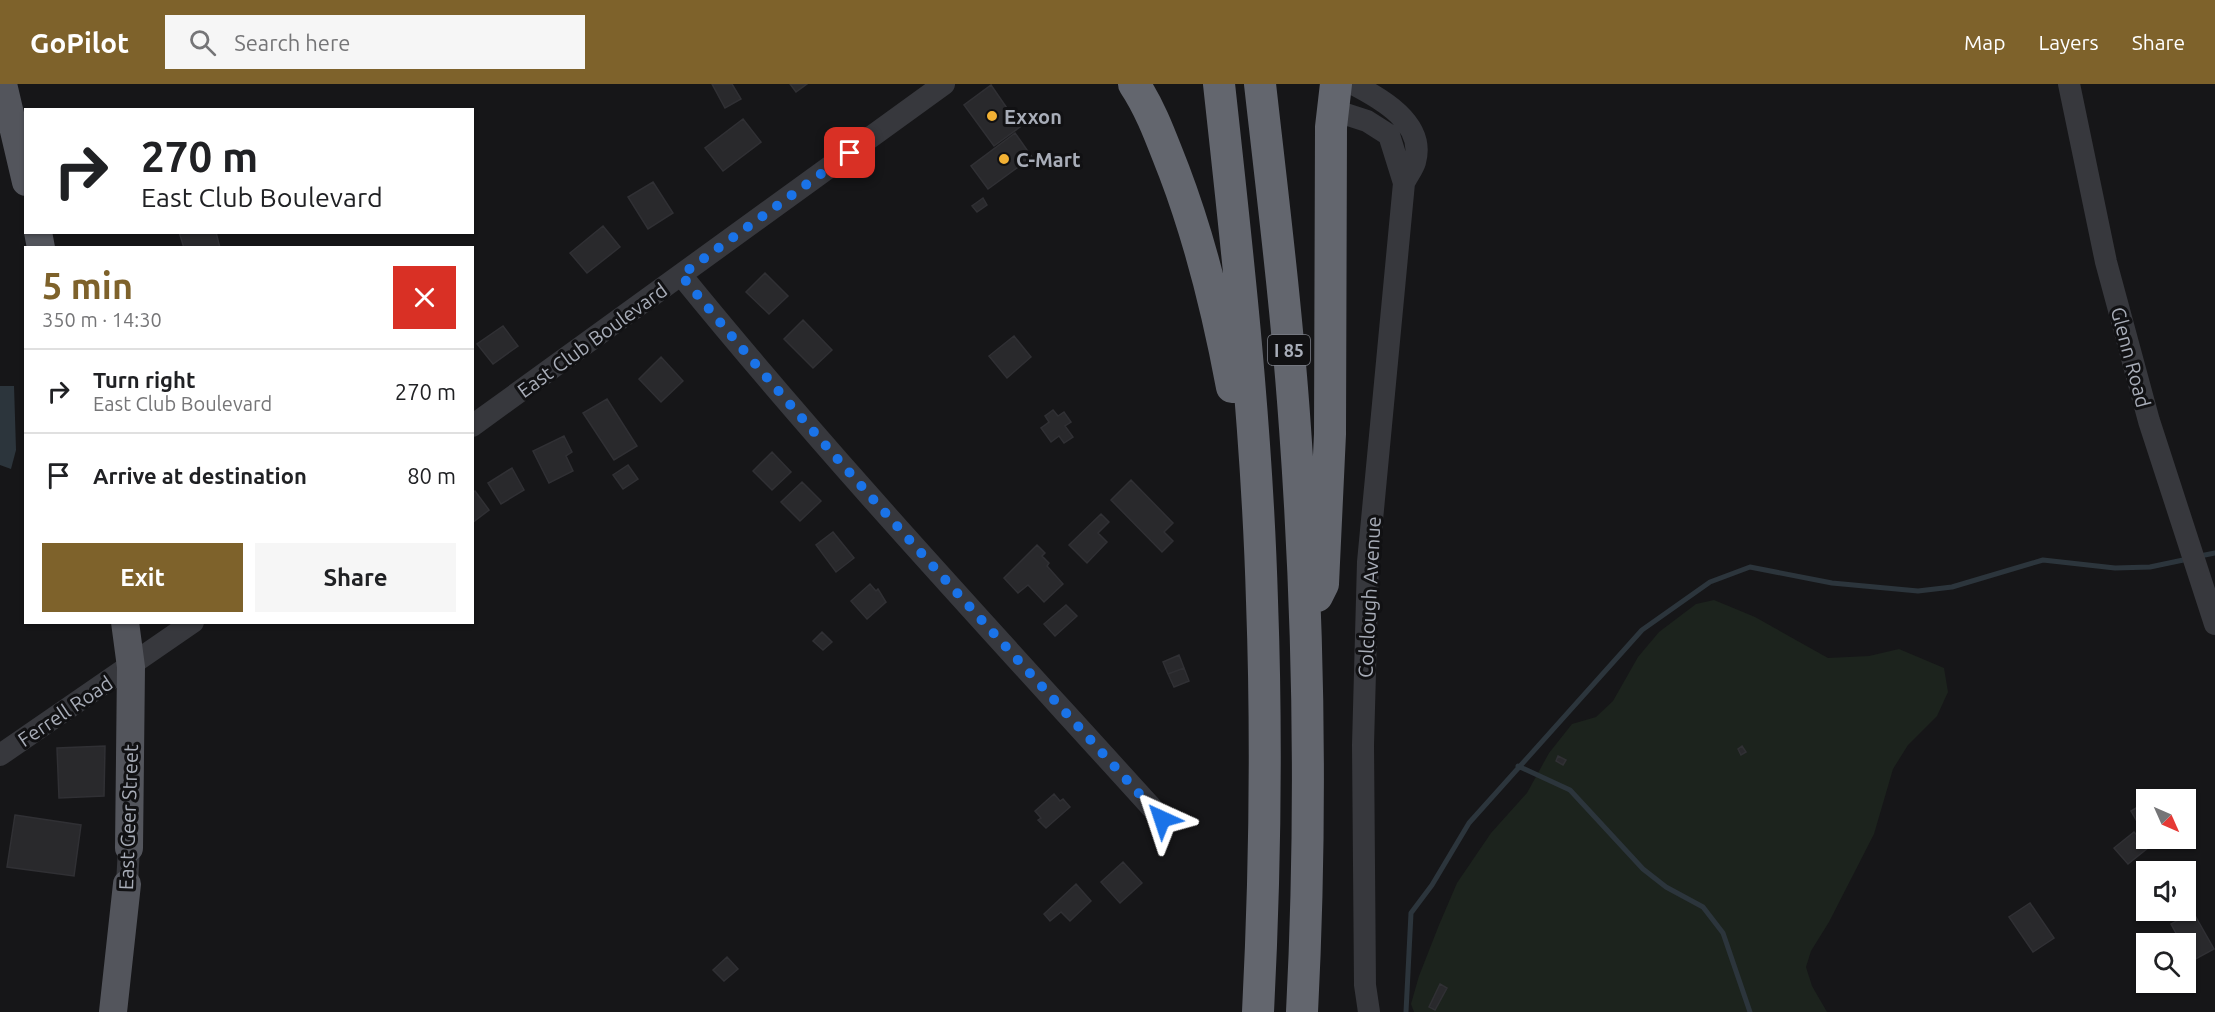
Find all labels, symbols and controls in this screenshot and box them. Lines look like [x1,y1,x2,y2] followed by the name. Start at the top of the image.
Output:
[165,15,585,69] search box
[186,26,219,59] icon: search
[30,27,129,58] text: GoPilot
[234,30,350,55] text: Search here
[1964,30,2005,54] text: Map
[2038,30,2099,54] text: Layers
[2132,30,2185,54] text: Share
[1004,105,1062,128] place label: Exxon
[985,109,999,123] marker: Exxon
[824,127,875,178] pin
[42,132,120,210] icon: right
[141,133,258,180] text: 270 m
[833,136,866,169] icon: arrive
[1016,148,1081,171] place label: C-Mart
[997,152,1011,166] marker: C-Mart
[141,182,383,212] text: East Club Boulevard
[42,265,133,306] text: 5 min
[393,266,456,329] button: close
[513,278,671,402] street label: East Club Boulevard
[2107,304,2155,410] street label: Glenn Road
[42,308,162,331] text: 350 m · 14:30
[1268,335,1310,365] road number: I 85
[93,367,195,392] text: Turn right
[42,375,75,408] icon: right
[395,379,456,404] text: 270 m
[93,392,272,415] text: East Club Boulevard
[42,459,75,492] icon: arrive
[93,463,307,488] text: Arrive at destination
[407,463,456,488] text: 80 m
[1353,516,1385,678] street label: Colclough Avenue
[42,543,243,612] button: Exit
[255,543,456,612] button: Share
[13,671,117,751] street label: Ferrell Road
[114,744,142,890] street label: East Geer Street
[1130,787,1194,851] position arrow
[2136,789,2196,849] north arrow
[2136,789,2196,993] map controls
[2136,861,2196,921] button: sound
[2136,933,2196,993] button: search

